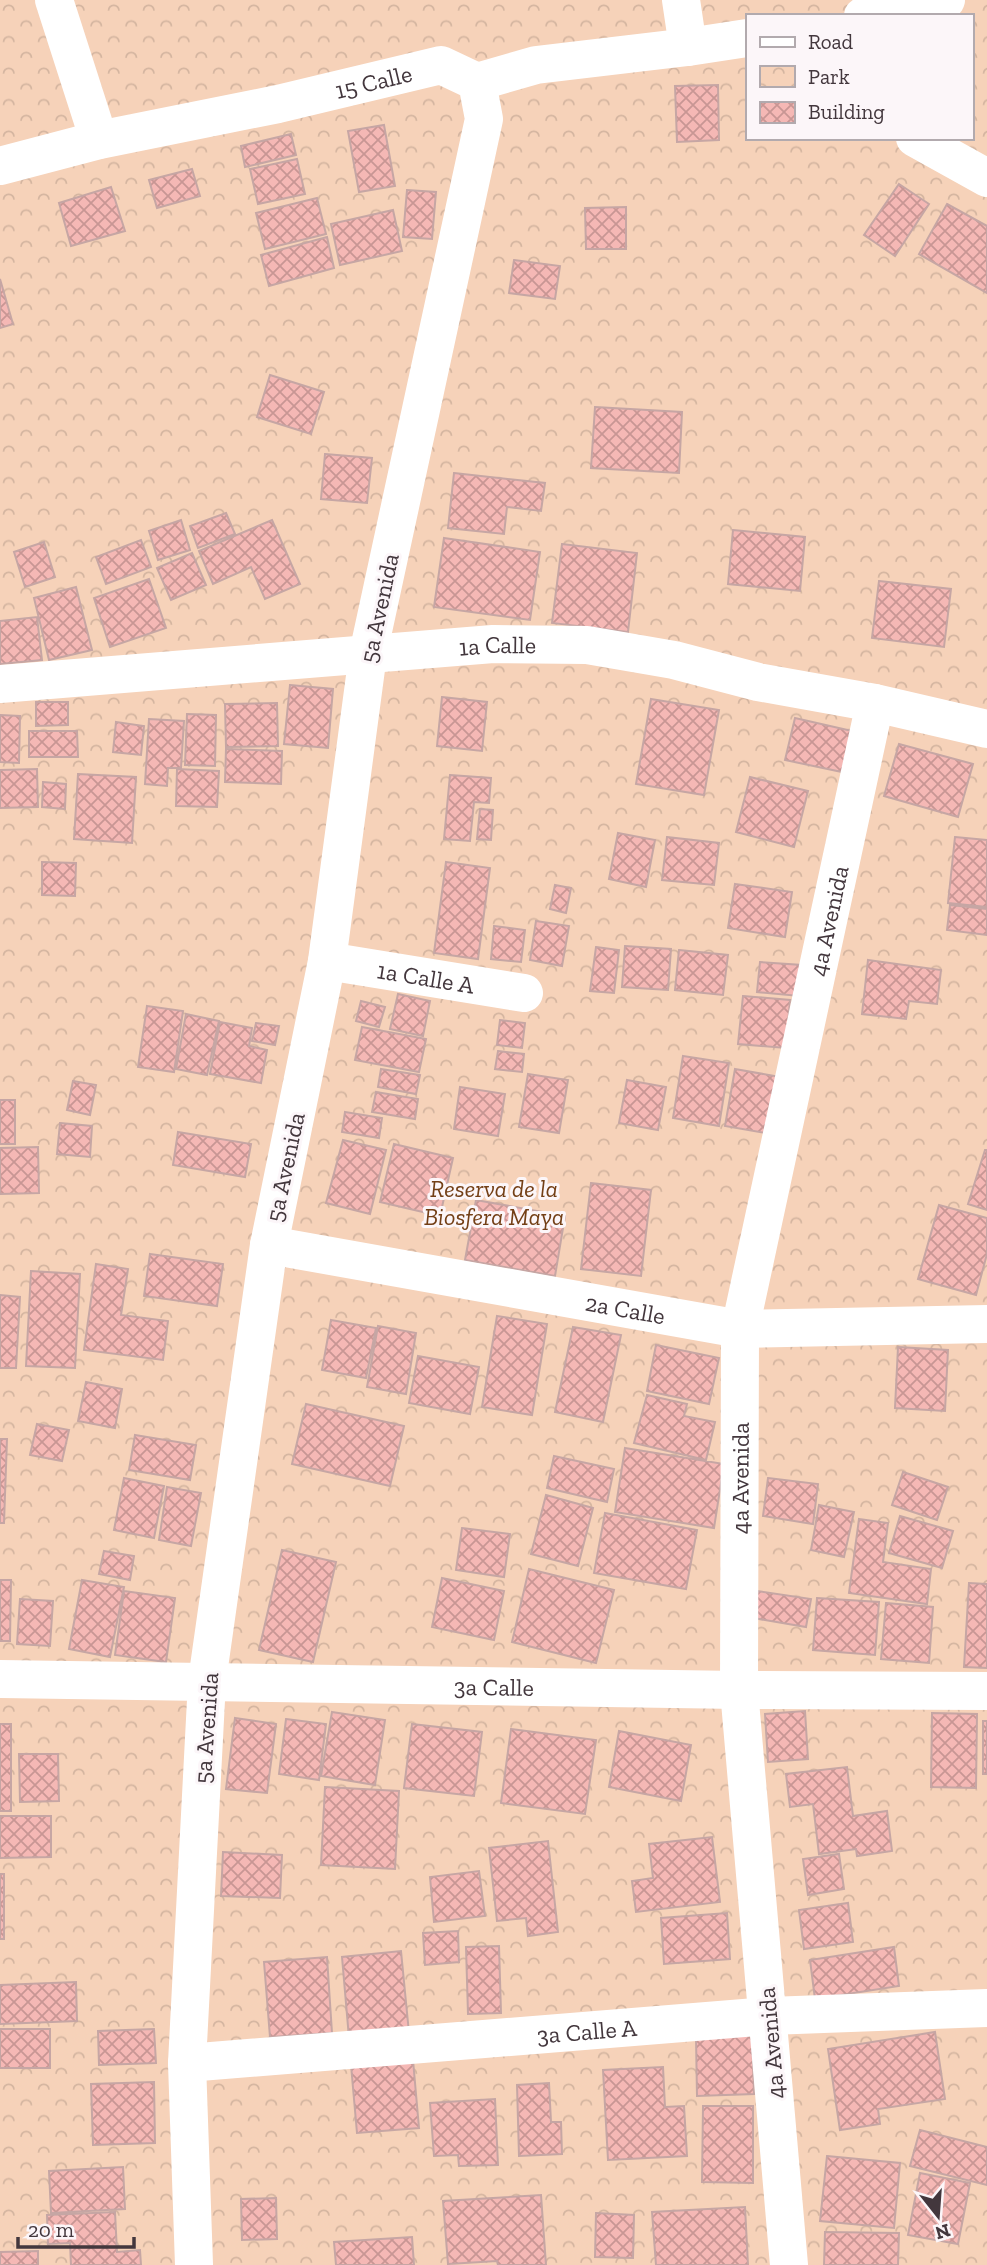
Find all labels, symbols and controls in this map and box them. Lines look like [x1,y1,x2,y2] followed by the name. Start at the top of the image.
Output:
[746,14,973,140] legend
[808,29,854,54] text: Road
[332,58,415,104] street label: 15 Calle
[808,64,850,89] text: Park
[808,99,885,124] text: Building
[353,550,405,665] street label: 5a Avenida
[458,629,536,661] street label: 1a Calle
[802,862,854,978] street label: 4a Avenida
[375,955,477,999] street label: 1a Calle A
[259,1109,311,1224] street label: 5a Avenida
[424,1174,564,1231] park label: Reserva de la Biosfera Maya
[583,1287,668,1330] street label: 2a Calle
[725,1422,754,1534] street label: 4a Avenida
[188,1671,224,1785] street label: 5a Avenida
[454,1671,534,1701] street label: 3a Calle
[752,1986,790,2100] street label: 4a Avenida
[536,2012,638,2049] street label: 3a Calle A
[903,2181,973,2251] north arrow
[18,2206,133,2250] scale bar
[28,2217,74,2242] text: 20 m
[933,2219,953,2245] text: N

